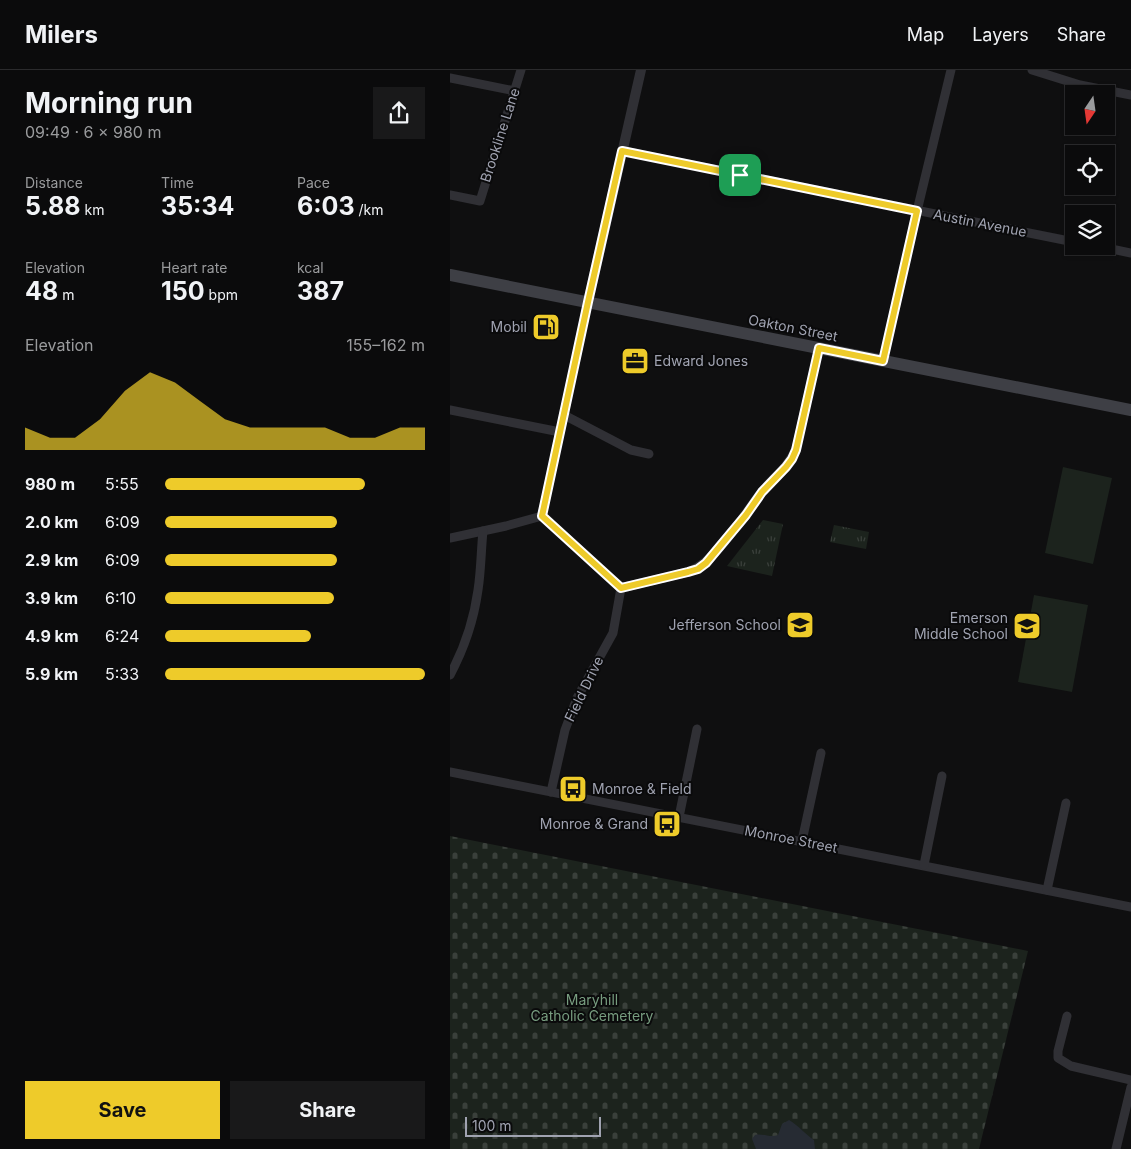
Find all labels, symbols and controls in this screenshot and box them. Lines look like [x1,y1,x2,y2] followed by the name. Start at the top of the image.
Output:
[25,20,98,49] text: Milers
[907,24,944,45] text: Map
[972,24,1029,45] text: Layers
[1057,24,1106,45] text: Share
[1065,85,1115,135] north arrow
[1065,85,1115,255] map controls
[25,86,193,120] text: Morning run
[476,86,523,184] street label: Brookline Lane
[373,87,425,139] button: share
[25,122,161,142] text: 09:49 · 6 × 980 m
[1065,145,1115,195] button: locate
[719,154,761,196] pin
[726,161,754,189] icon: arrive
[25,174,83,191] text: Distance
[161,174,194,191] text: Time
[297,174,330,191] text: Pace
[25,191,81,221] text: 5.88
[161,191,235,221] text: 35:34
[297,191,355,221] text: 6:03
[81,201,104,218] text: km
[355,201,384,218] text: /km
[932,205,1028,240] street label: Austin Avenue
[1065,205,1115,255] button: layers
[25,259,85,276] text: Elevation
[161,259,227,276] text: Heart rate
[297,259,324,276] text: kcal
[25,276,58,306] text: 48
[161,276,205,306] text: 150
[297,276,344,306] text: 387
[58,286,74,303] text: m
[205,286,238,303] text: bpm
[747,311,840,345] street label: Oakton Street
[531,312,561,342] fuel station icon: Mobil
[491,318,527,335] place label: Mobil
[25,335,94,355] text: Elevation
[346,335,425,355] text: 155–162 m
[620,346,650,376] office icon: Edward Jones
[654,352,748,369] place label: Edward Jones
[25,474,75,494] text: 980 m
[105,474,139,494] text: 5:55
[25,512,78,532] text: 2.0 km
[105,512,140,532] text: 6:09
[25,550,78,570] text: 2.9 km
[105,550,140,570] text: 6:09
[25,588,78,608] text: 3.9 km
[105,588,136,608] text: 6:10
[914,609,1008,642] place label: Emerson Middle School
[785,610,815,640] school or university icon: Jefferson School
[1012,611,1042,641] school or university icon: Emerson Middle School
[669,616,781,633] place label: Jefferson School
[25,626,78,646] text: 4.9 km
[105,626,139,646] text: 6:24
[560,653,607,724] street label: Field Drive
[25,664,78,684] text: 5.9 km
[105,664,139,684] text: 5:33
[558,774,588,804] bus stop icon: Monroe & Field
[592,780,692,797] place label: Monroe & Field
[652,809,682,839] bus stop icon: Monroe & Grand
[540,815,648,832] place label: Monroe & Grand
[743,821,839,856] street label: Monroe Street
[531,991,654,1024] park label: Maryhill Catholic Cemetery
[25,1081,220,1139] button: Save
[230,1081,425,1139] button: Share
[465,1114,601,1137] scale bar
[472,1117,512,1134] text: 100 m

